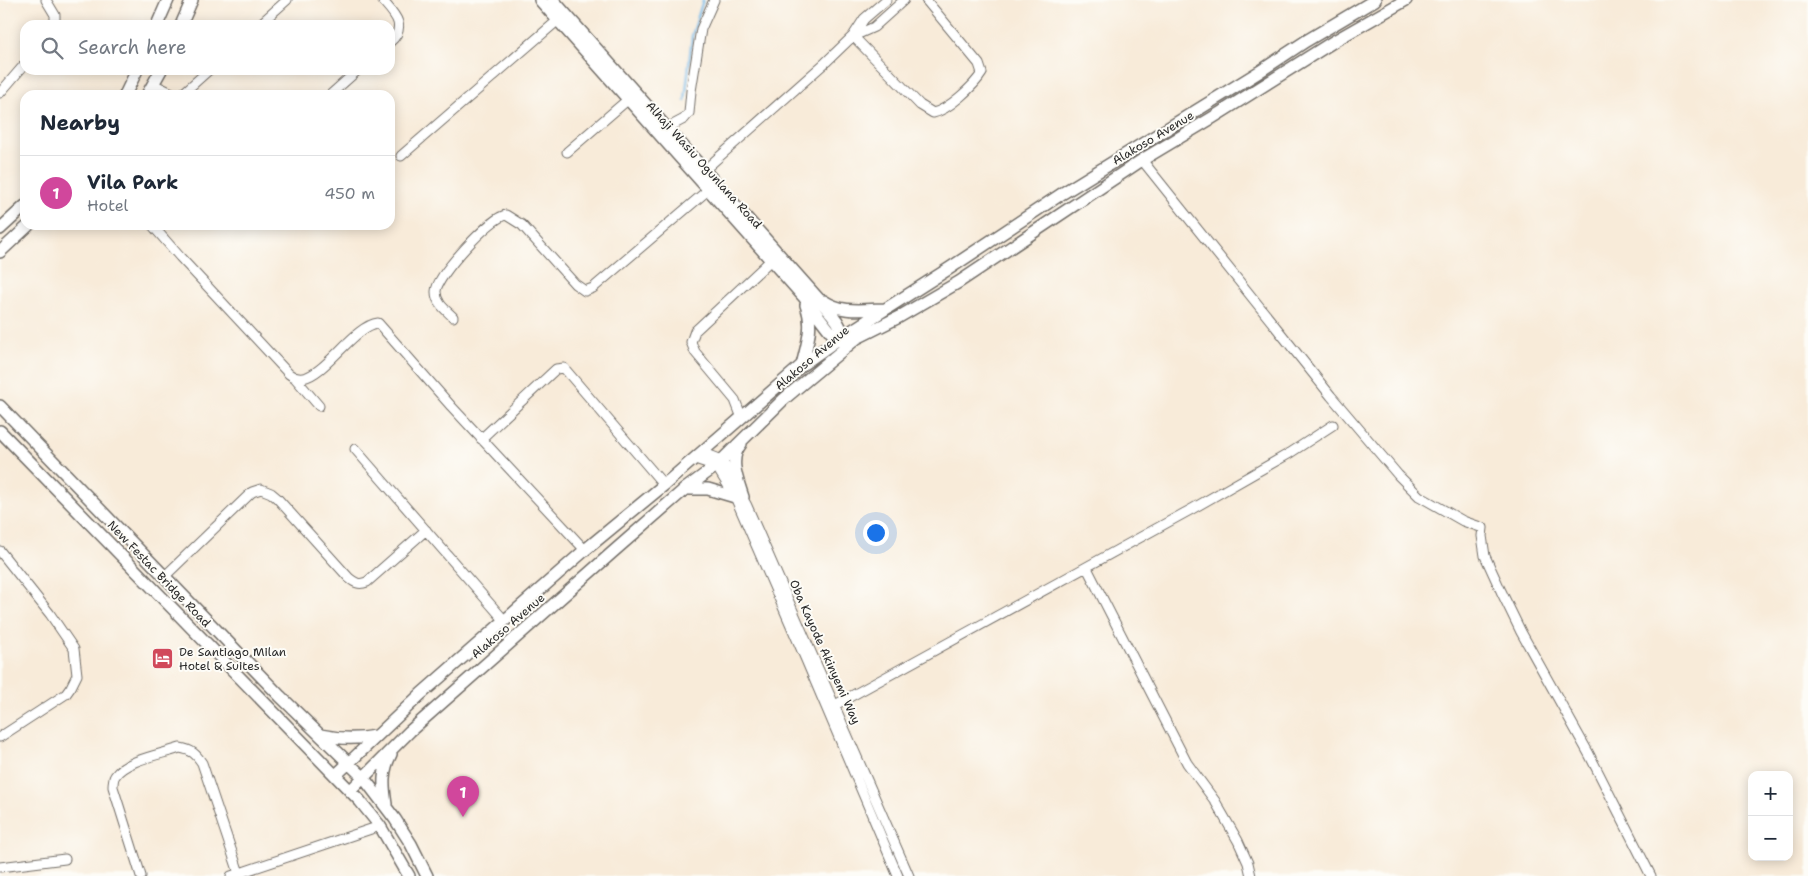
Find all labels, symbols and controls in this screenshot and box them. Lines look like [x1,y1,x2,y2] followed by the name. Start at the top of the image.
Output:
[20,20,395,75] search box
[38,34,66,62] icon: search
[78,35,187,60] text: Search here
[642,98,766,232] street label: Alhaji Wasiu Ogunlana Road
[1109,107,1197,169] street label: Alakoso Avenue
[40,109,120,137] text: Nearby
[87,170,178,195] text: Vila Park
[52,183,60,204] text: 1
[324,183,375,204] text: 450 m
[87,195,128,216] text: Hotel
[771,322,853,394] street label: Alakoso Avenue
[104,517,214,631] street label: New Festac Bridge Road
[863,520,889,546] your location
[786,577,864,727] street label: Oba Kayode Akinyemi Way
[468,589,548,662] street label: Alakoso Avenue
[179,644,286,674] place label: De Santiago Milan Hotel & Suites
[151,647,175,671] hotel icon: De Santiago Milan Hotel & Suites
[1748,771,1793,861] map controls
[1748,771,1793,816] button: +
[447,776,479,817] pin: 1
[1748,816,1793,861] button: −

